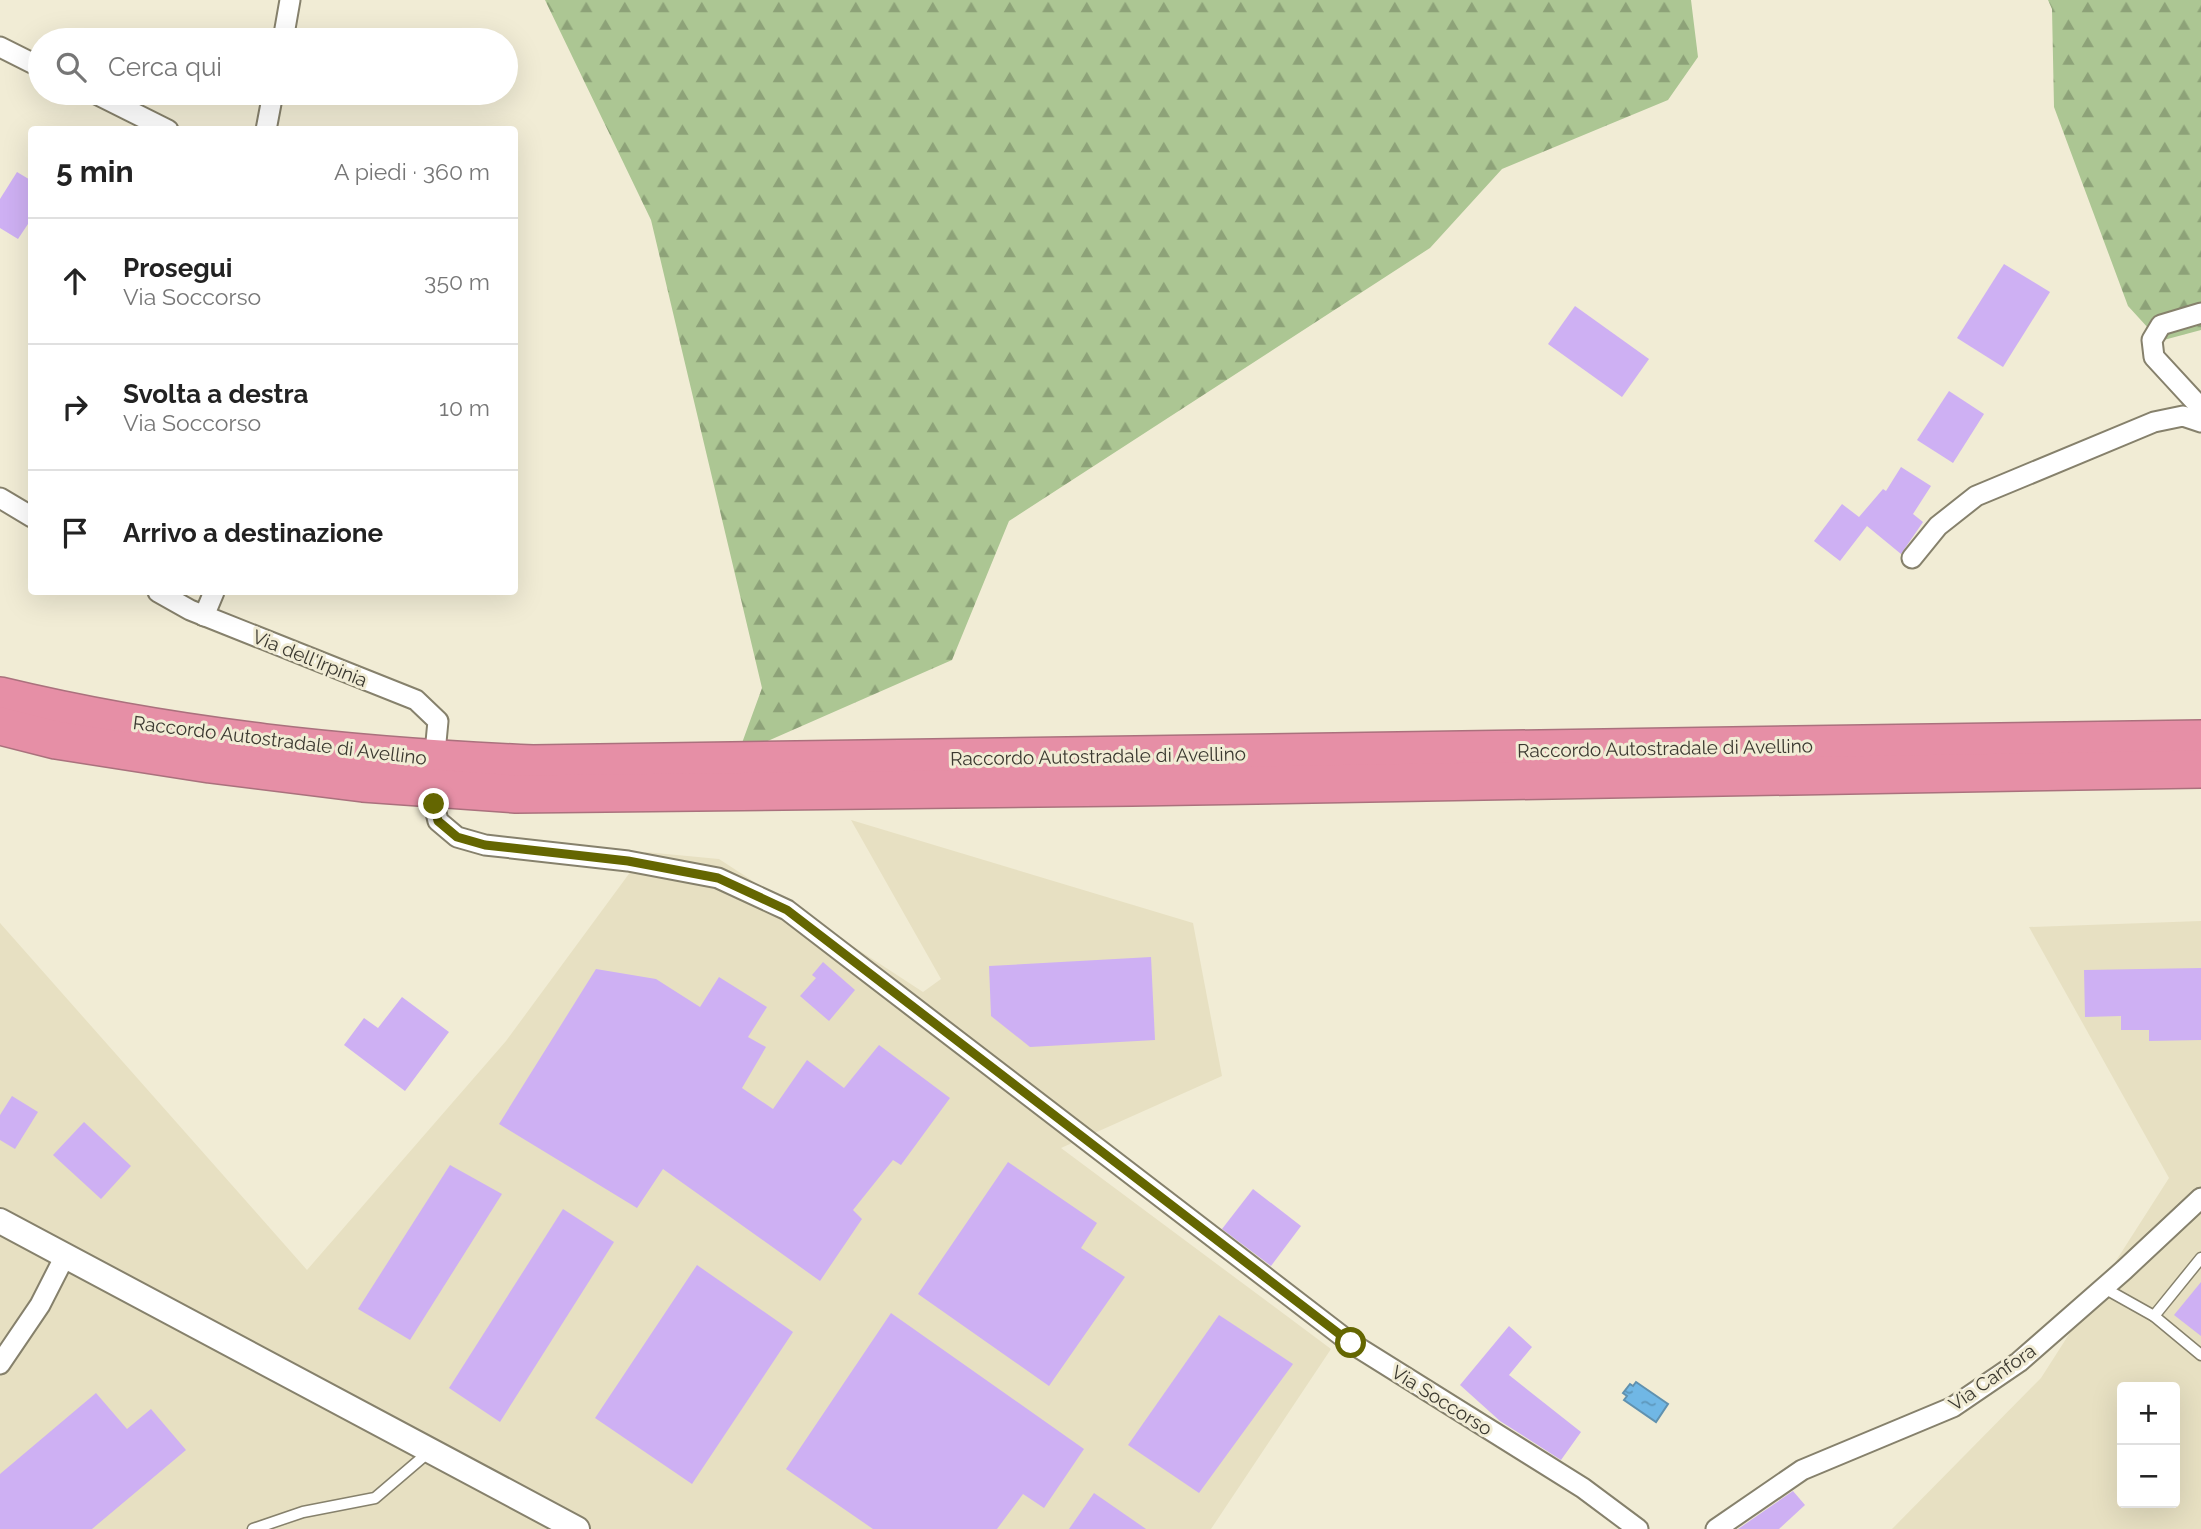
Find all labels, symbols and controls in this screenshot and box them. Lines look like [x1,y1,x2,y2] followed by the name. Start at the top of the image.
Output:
[28,28,518,105] search box
[52,48,90,86] icon: search
[108,52,222,82] text: Cerca qui
[56,154,134,189] text: 5 min
[334,158,490,185] text: A piedi · 360 m
[123,253,232,283] text: Prosegui
[56,262,94,300] icon: ahead
[424,268,490,295] text: 350 m
[123,283,261,310] text: Via Soccorso
[123,379,309,409] text: Svolta a destra
[56,388,94,426] icon: right
[439,394,490,421] text: 10 m
[123,409,261,436] text: Via Soccorso
[56,514,94,552] icon: arrive
[123,518,383,548] text: Arrivo a destinazione
[249,625,371,691] street label: Via dell'Irpinia
[132,711,428,769] street label: Raccordo Autostradale di Avellino
[1517,734,1813,762] street label: Raccordo Autostradale di Avellino
[950,742,1246,770] street label: Raccordo Autostradale di Avellino
[418,788,449,819] route end
[1335,1327,1366,1358] route start
[1944,1339,2040,1415] street label: Via Canfora
[1388,1360,1496,1440] street label: Via Soccorso
[2117,1382,2180,1508] map controls
[2117,1382,2180,1445] button: +
[2117,1445,2180,1508] button: −

